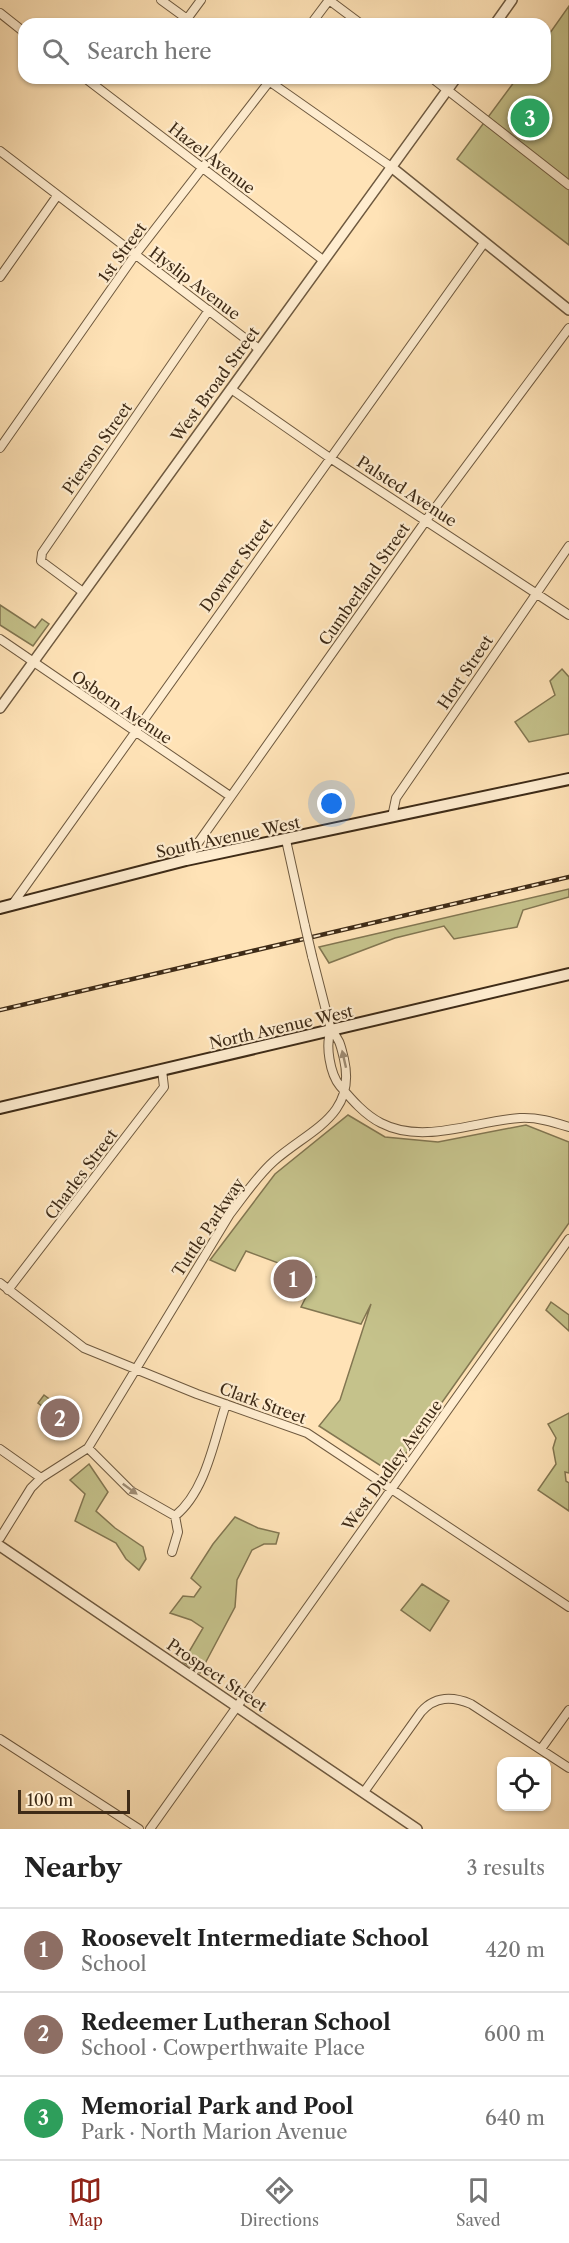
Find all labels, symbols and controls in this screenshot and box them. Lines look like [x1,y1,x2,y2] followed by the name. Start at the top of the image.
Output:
[18,18,551,84] search box
[39,35,72,68] icon: search
[87,38,212,65] text: Search here
[510,96,550,140] pin: 3
[165,118,259,198] street label: Hazel Avenue
[94,218,151,286] street label: 1st Street
[146,242,245,324] street label: Hyslip Avenue
[166,322,264,446] street label: West Broad Street
[58,398,136,498] street label: Pierson Street
[353,451,461,531] street label: Palsted Avenue
[195,514,277,616] street label: Downer Street
[314,519,414,649] street label: Cumberland Street
[433,631,497,713] street label: Hort Street
[68,666,176,748] street label: Osborn Avenue
[317,789,346,818] your location
[154,812,302,862] street label: South Avenue West
[207,1001,355,1053] street label: North Avenue West
[338,1050,348,1068] one-way arrow
[41,1125,122,1223] street label: Charles Street
[168,1173,249,1280] street label: Tuttle Parkway
[274,1256,312,1302] pin: 1
[217,1378,309,1428] street label: Clark Street
[40,1396,80,1440] pin: 2
[337,1396,446,1535] street label: West Dudley Avenue
[122,1482,137,1494] one-way arrow
[163,1634,271,1716] street label: Prospect Street
[497,1757,551,1811] map controls
[497,1757,551,1811] button: locate
[18,1787,130,1814] scale bar
[27,1790,73,1810] text: 100 m
[24,1852,122,1884] text: Nearby
[467,1856,545,1880] text: 3 results
[81,1925,429,1952] text: Roosevelt Intermediate School
[39,1938,48,1962] text: 1
[485,1938,545,1962] text: 420 m
[81,1952,146,1976] text: School
[81,2009,391,2036] text: Redeemer Lutheran School
[38,2022,49,2046] text: 2
[484,2022,545,2046] text: 600 m
[81,2036,365,2060] text: School · Cowperthwaite Place
[81,2093,354,2120] text: Memorial Park and Pool
[38,2106,49,2130] text: 3
[485,2106,545,2130] text: 640 m
[81,2120,347,2144] text: Park · North Marion Avenue
[69,2174,103,2230] tab: Map
[240,2174,319,2230] tab: Directions
[456,2174,500,2230] tab: Saved

